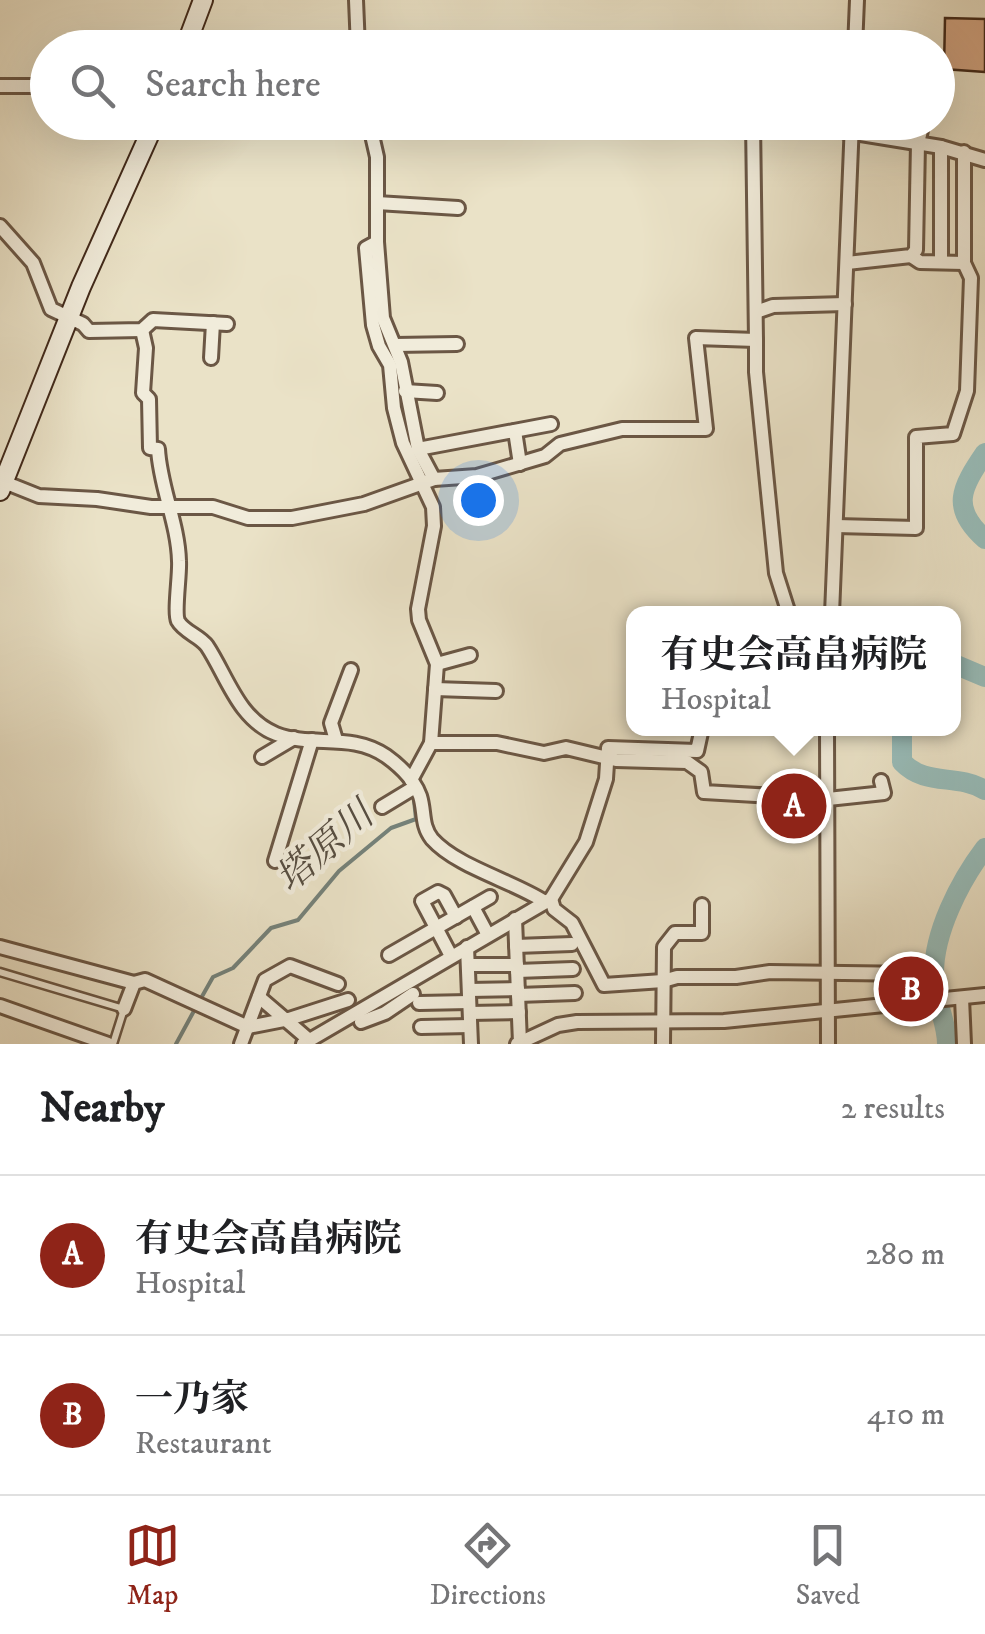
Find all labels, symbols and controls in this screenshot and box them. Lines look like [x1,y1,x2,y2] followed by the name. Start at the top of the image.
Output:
[30,30,955,140] search box
[65,58,120,113] icon: search
[145,61,321,109] text: Search here
[453,475,504,526] your location
[626,606,961,736] popup
[660,632,927,680] text: 有史会高畠病院
[660,680,771,720] text: Hospital
[762,768,826,844] pin: A
[267,789,387,903] water label: 塔原川
[878,952,944,1026] pin: B
[40,1083,164,1135] text: Nearby
[841,1089,945,1129] text: 2 results
[135,1216,401,1264] text: 有史会高畠病院
[62,1235,83,1275] text: A
[865,1235,945,1275] text: 280 m
[135,1264,245,1304] text: Hospital
[135,1376,249,1424] text: 一乃家
[62,1395,83,1435] text: B
[867,1395,945,1435] text: 410 m
[135,1424,272,1464] text: Restaurant
[125,1518,180,1613] tab: Map
[430,1518,546,1613] tab: Directions
[796,1518,860,1613] tab: Saved

